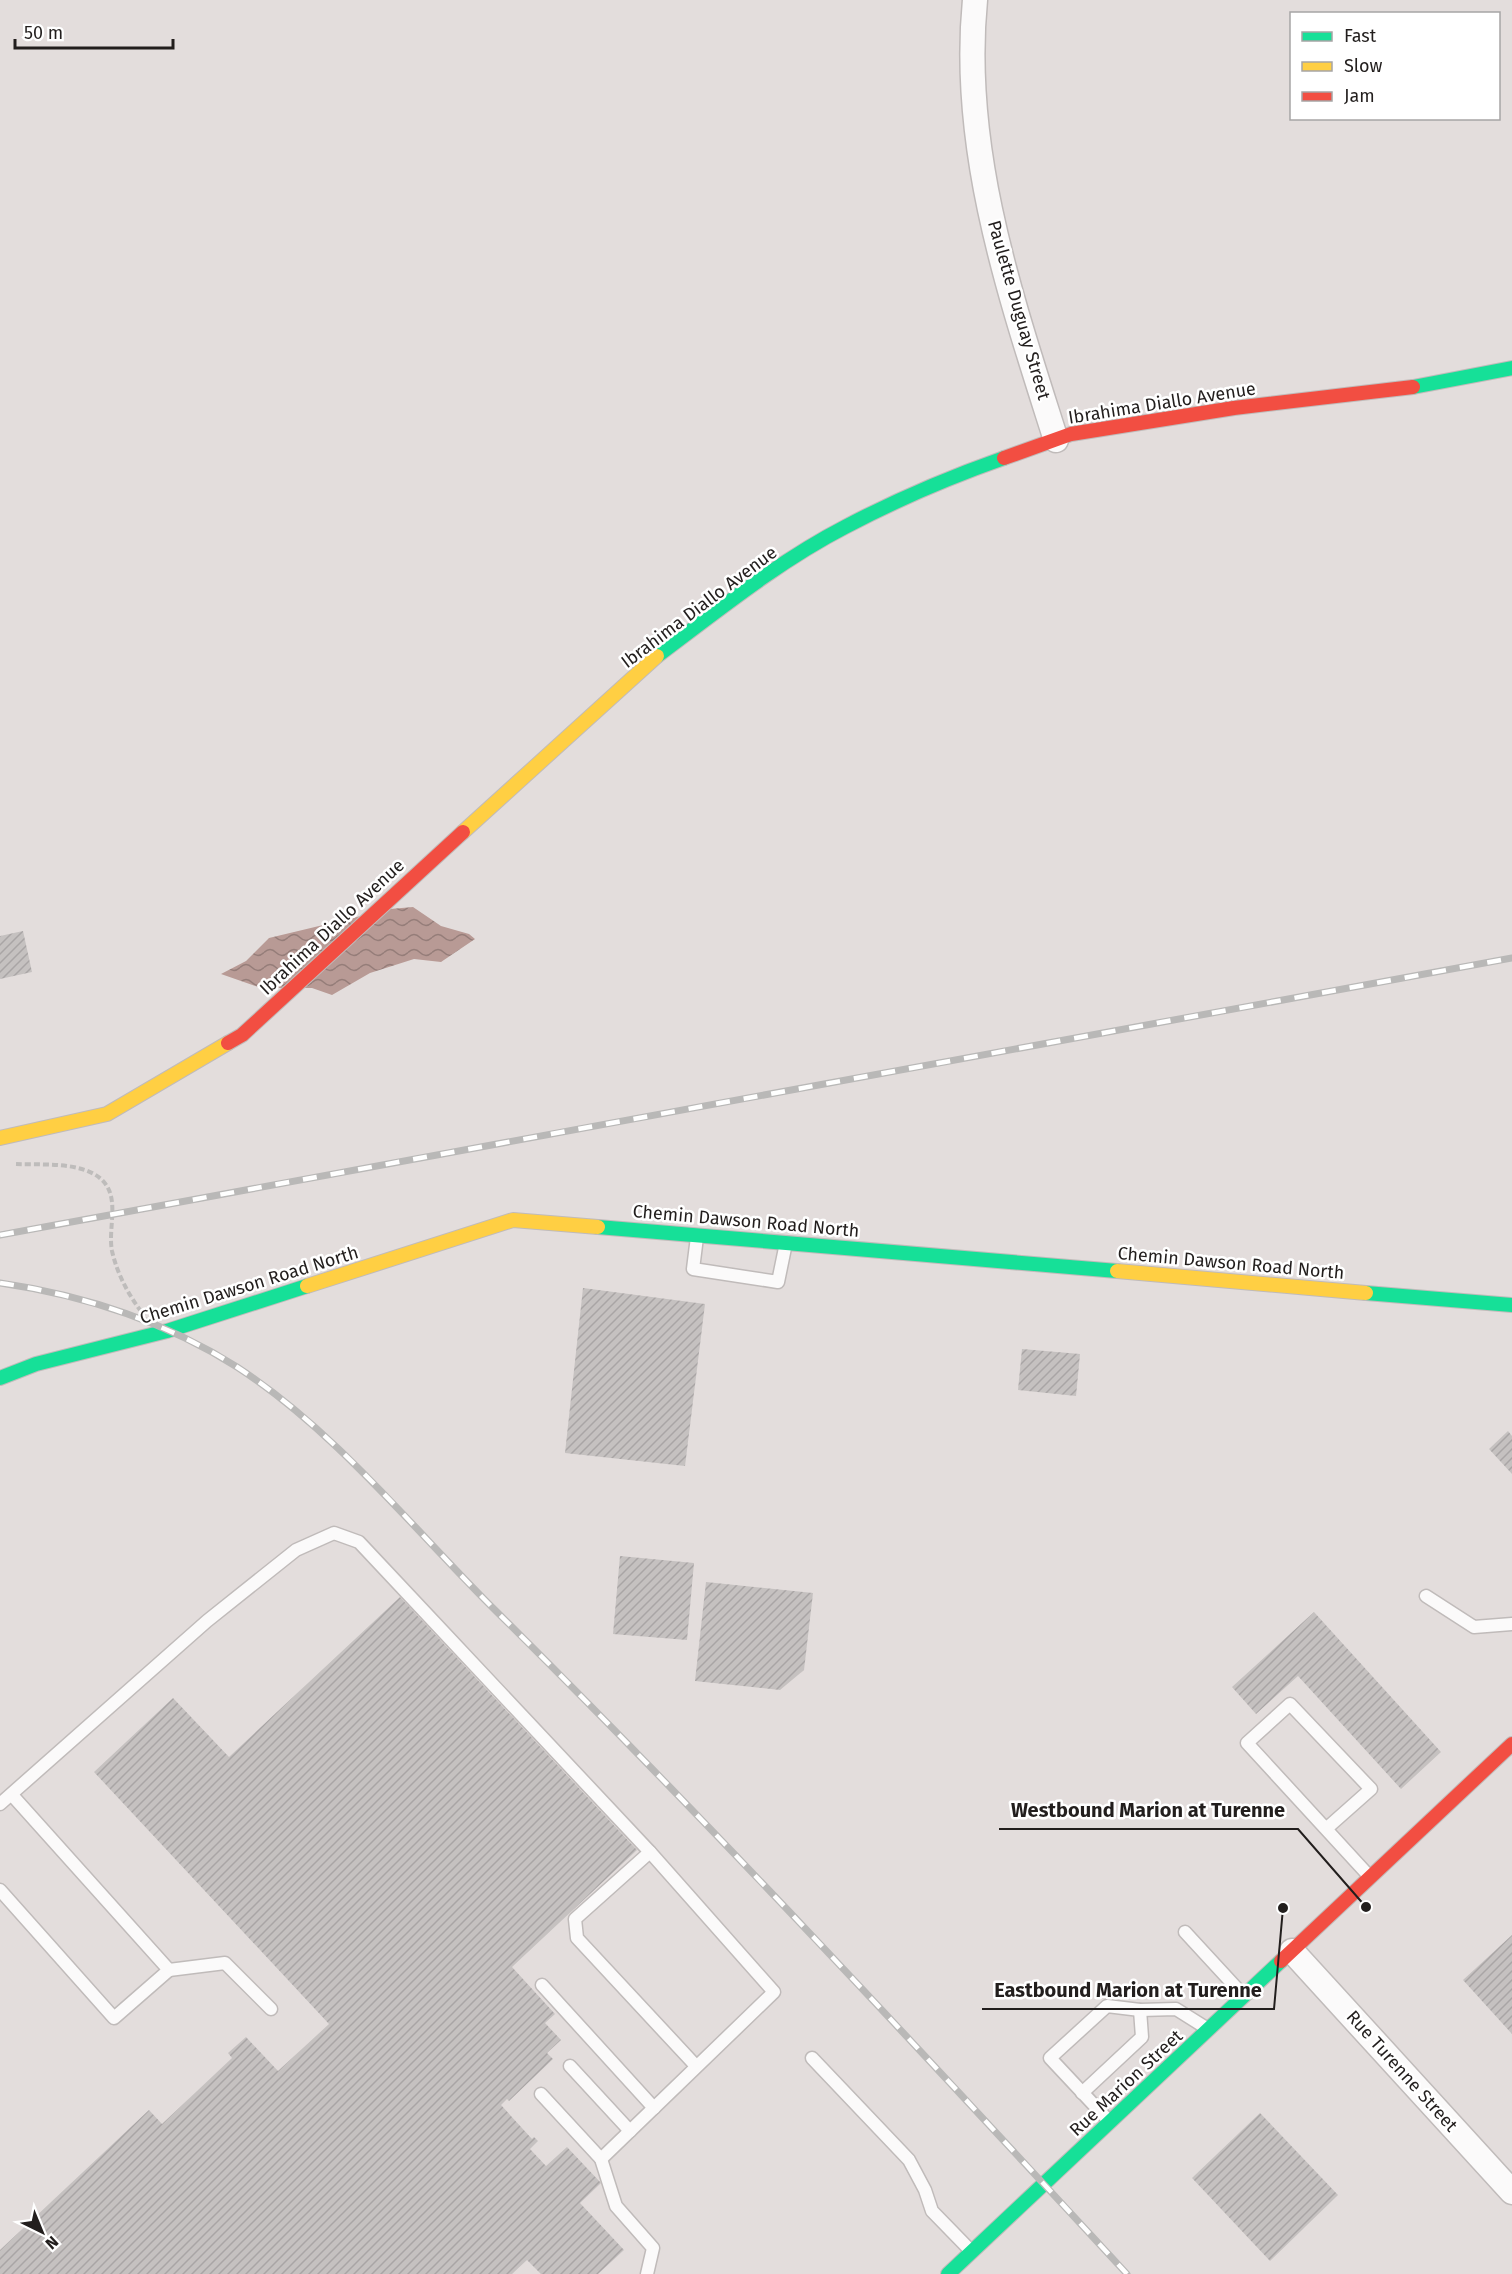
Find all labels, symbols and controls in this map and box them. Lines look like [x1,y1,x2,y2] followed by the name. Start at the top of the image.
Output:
[15,12,172,50] scale bar
[1290,12,1500,120] legend
[24,22,63,44] text: 50 m
[1344,25,1377,47] text: Fast
[1344,55,1383,77] text: Slow
[1344,85,1375,107] text: Jam
[983,218,1055,403] street label: Paulette Duguay Street
[1067,377,1257,429] street label: Ibrahima Diallo Avenue
[617,541,781,673] street label: Ibrahima Diallo Avenue
[255,854,409,1000] street label: Ibrahima Diallo Avenue
[632,1200,860,1242] street label: Chemin Dawson Road North
[137,1241,361,1329] street label: Chemin Dawson Road North
[1117,1242,1345,1284] street label: Chemin Dawson Road North
[999,1791,1298,1829] callout: Westbound Marion at Turenne
[1011,1798,1285,1822] text: Westbound Marion at Turenne
[982,1971,1274,2009] callout: Eastbound Marion at Turenne
[994,1978,1262,2002] text: Eastbound Marion at Turenne
[1342,2006,1463,2137] street label: Rue Turenne Street
[1065,2025,1187,2141] street label: Rue Marion Street
[12,2202,72,2262] north arrow
[42,2232,62,2253] text: N

